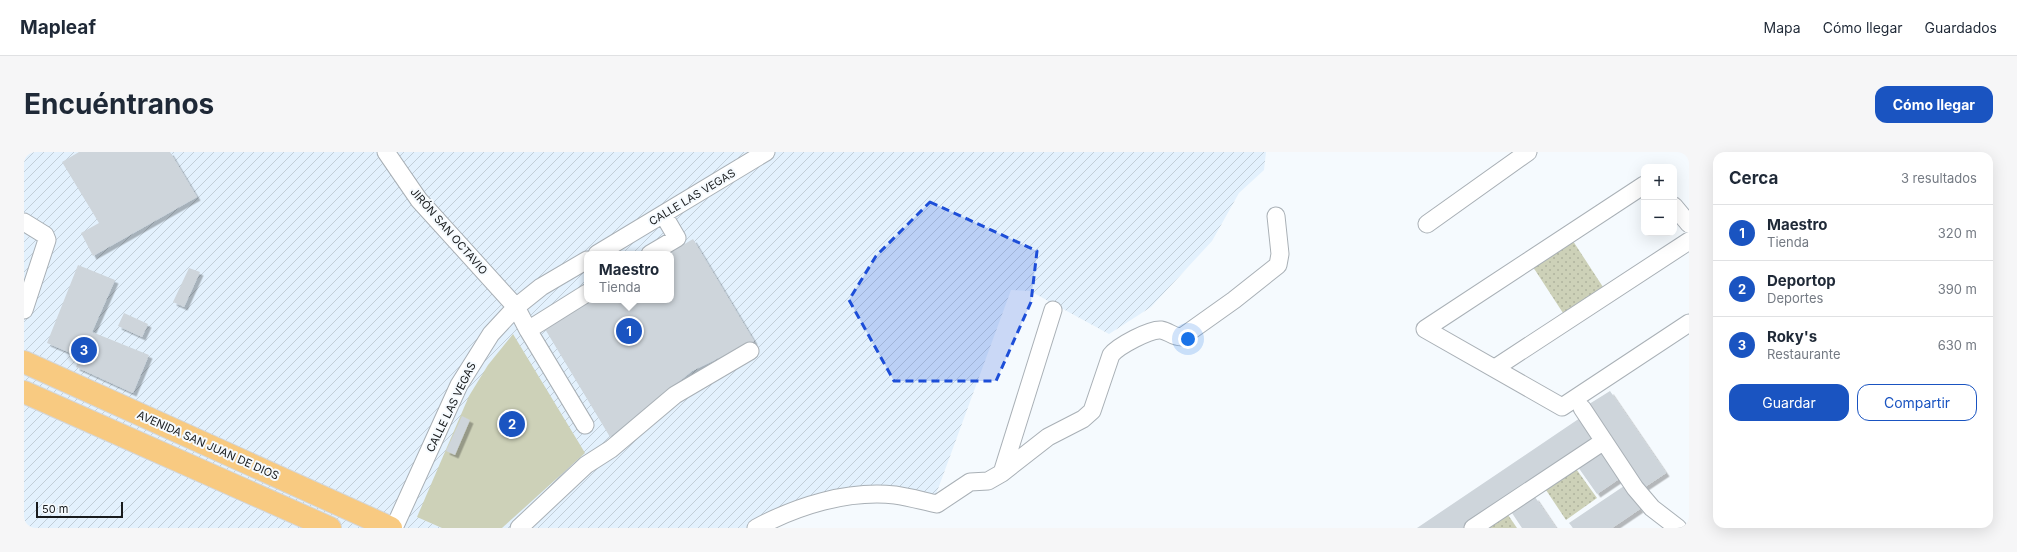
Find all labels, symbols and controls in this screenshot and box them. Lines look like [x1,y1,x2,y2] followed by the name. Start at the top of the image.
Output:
[20,16,96,39] text: Mapleaf
[1764,19,1801,36] text: Mapa
[1823,19,1903,36] text: Cómo llegar
[1925,19,1997,36] text: Guardados
[1875,86,1993,123] button: Cómo llegar
[24,87,214,121] text: Encuéntranos
[1641,164,1677,236] map controls
[1641,164,1677,200] button: +
[646,166,738,228] street label: CALLE LAS VEGAS
[1729,168,1778,188] text: Cerca
[1901,170,1977,186] text: 3 resultados
[407,185,491,277] street label: JIRÓN SAN OCTAVIO
[1641,200,1677,236] button: −
[1767,215,1827,234] text: Maestro
[1739,225,1745,241] text: 1
[1938,225,1977,241] text: 320 m
[1767,234,1809,250] text: Tienda
[584,251,674,303] popup
[599,260,659,279] text: Maestro
[1767,271,1836,290] text: Deportop
[599,279,641,295] text: Tienda
[1738,281,1746,297] text: 2
[1938,281,1977,297] text: 390 m
[1767,290,1823,306] text: Deportes
[616,316,642,346] pin: 1
[1767,327,1817,346] text: Roky's
[1178,329,1198,349] your location
[71,335,97,365] pin: 3
[1738,337,1746,353] text: 3
[1938,337,1977,353] text: 630 m
[1767,346,1841,362] text: Restaurante
[423,360,479,454] street label: CALLE LAS VEGAS
[1729,384,1849,421] button: Guardar
[1857,384,1977,421] button: Compartir
[135,407,281,483] street label: AVENIDA SAN JUAN DE DIOS
[499,409,525,439] pin: 2
[36,500,123,519] scale bar
[42,502,68,516] text: 50 m

